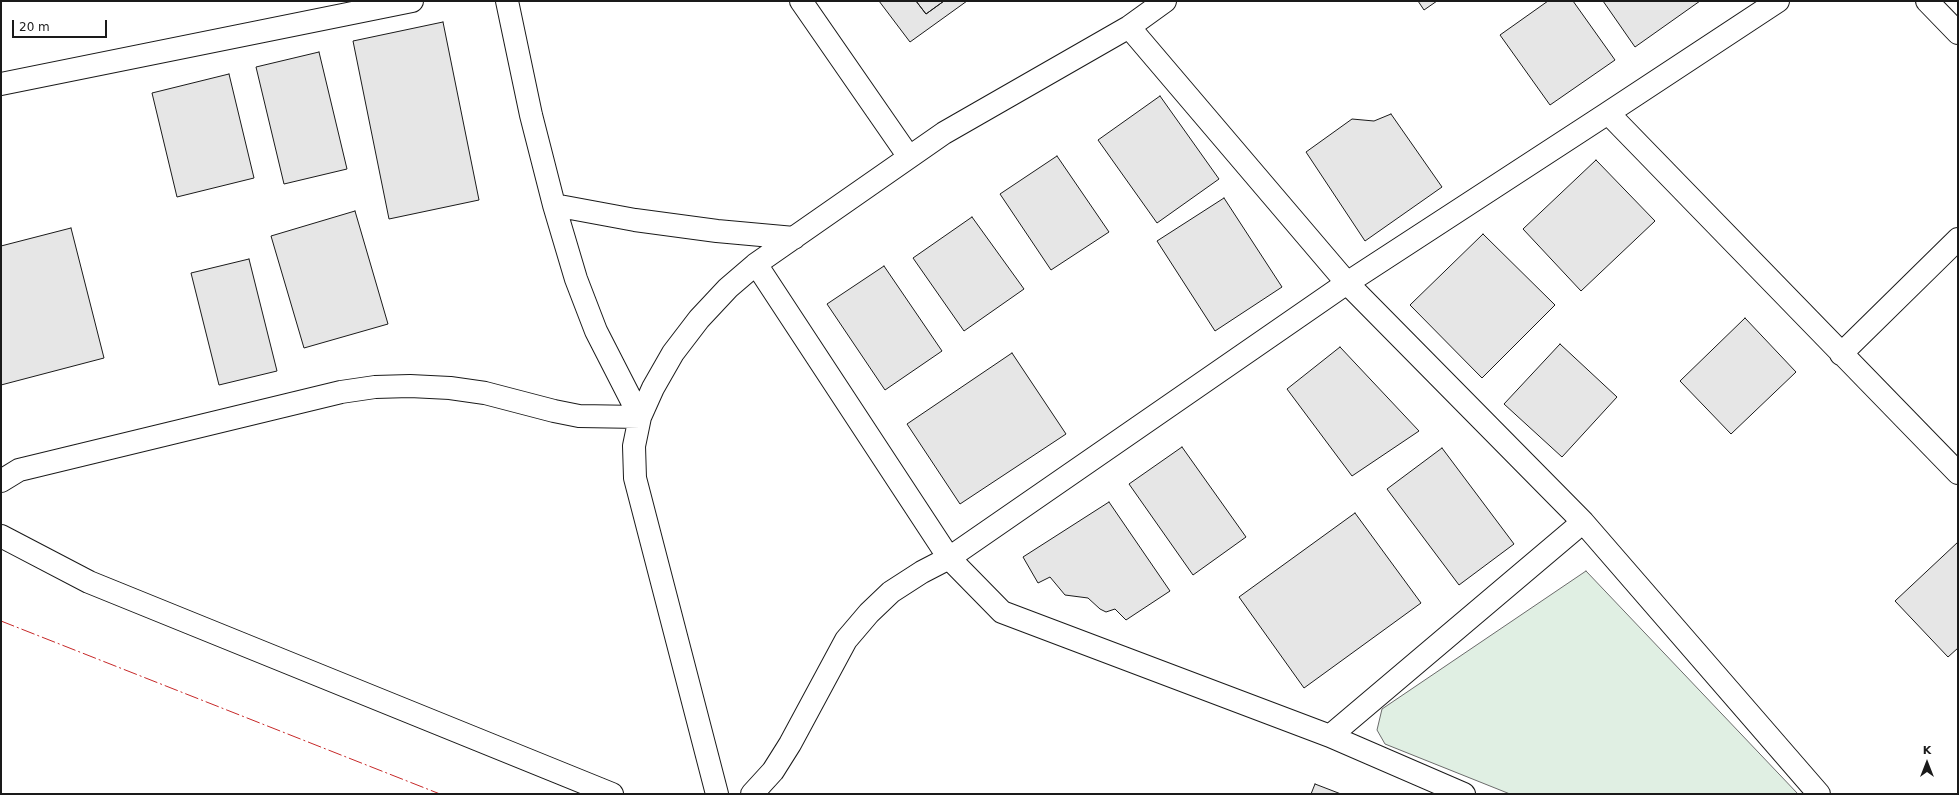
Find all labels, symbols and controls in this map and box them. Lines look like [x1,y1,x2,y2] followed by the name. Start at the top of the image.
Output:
[14,12,109,38] scale bar
[19,20,50,34] text: 20 m
[1907,743,1947,783] north arrow
[1923,744,1931,757] text: K

